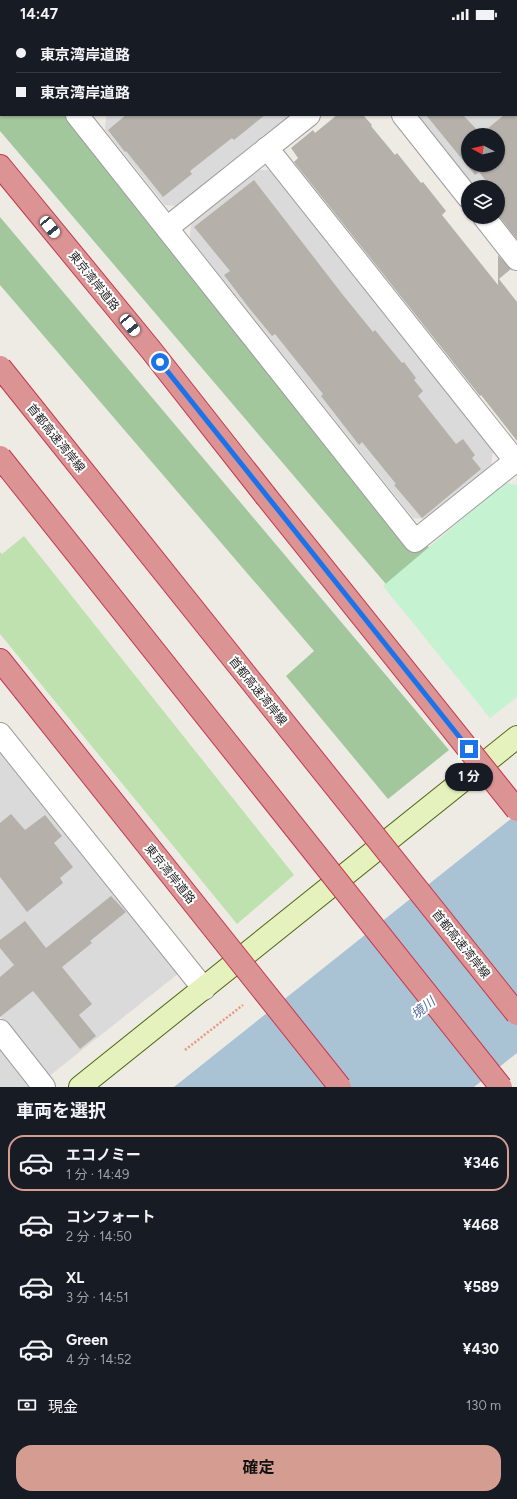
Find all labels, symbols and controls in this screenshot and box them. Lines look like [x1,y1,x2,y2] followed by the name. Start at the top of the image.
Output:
[20,5,58,23] text: 14:47
[40,46,130,64] text: 東京湾岸道路
[40,84,130,102] text: 東京湾岸道路
[461,128,505,172] north arrow
[461,128,505,224] map controls
[461,180,505,224] button: layers
[38,214,62,240] car
[66,249,122,313] street label: 東京湾岸道路
[118,312,142,338] car
[151,353,169,371] route start
[24,401,88,475] street label: 首都高速湾岸線
[226,654,290,728] street label: 首都高速湾岸線
[460,740,478,758] route end
[445,763,493,791] callout: 1 分
[458,769,480,784] text: 1 分
[142,842,198,906] street label: 東京湾岸道路
[429,907,493,981] street label: 首都高速湾岸線
[408,993,439,1022] water label: 境川
[16,1100,106,1122] text: 車両を選択
[18,1145,54,1181] icon: car
[66,1146,141,1164] text: エコノミー
[464,1154,499,1172] text: ¥346
[66,1167,129,1182] text: 1 分 · 14:49
[18,1207,54,1243] icon: car
[66,1208,156,1226] text: コンフォート
[463,1216,499,1234] text: ¥468
[66,1229,132,1244] text: 2 分 · 14:50
[18,1269,54,1305] icon: car
[66,1269,84,1287] text: XL
[463,1278,499,1296] text: ¥589
[66,1290,129,1305] text: 3 分 · 14:51
[18,1331,54,1367] icon: car
[66,1331,108,1349] text: Green
[463,1340,499,1358] text: ¥430
[66,1352,131,1367] text: 4 分 · 14:52
[16,1394,38,1416] icon: cash
[48,1398,78,1416] text: 現金
[466,1398,501,1413] text: 130 m
[16,1445,501,1491] button: 確定

